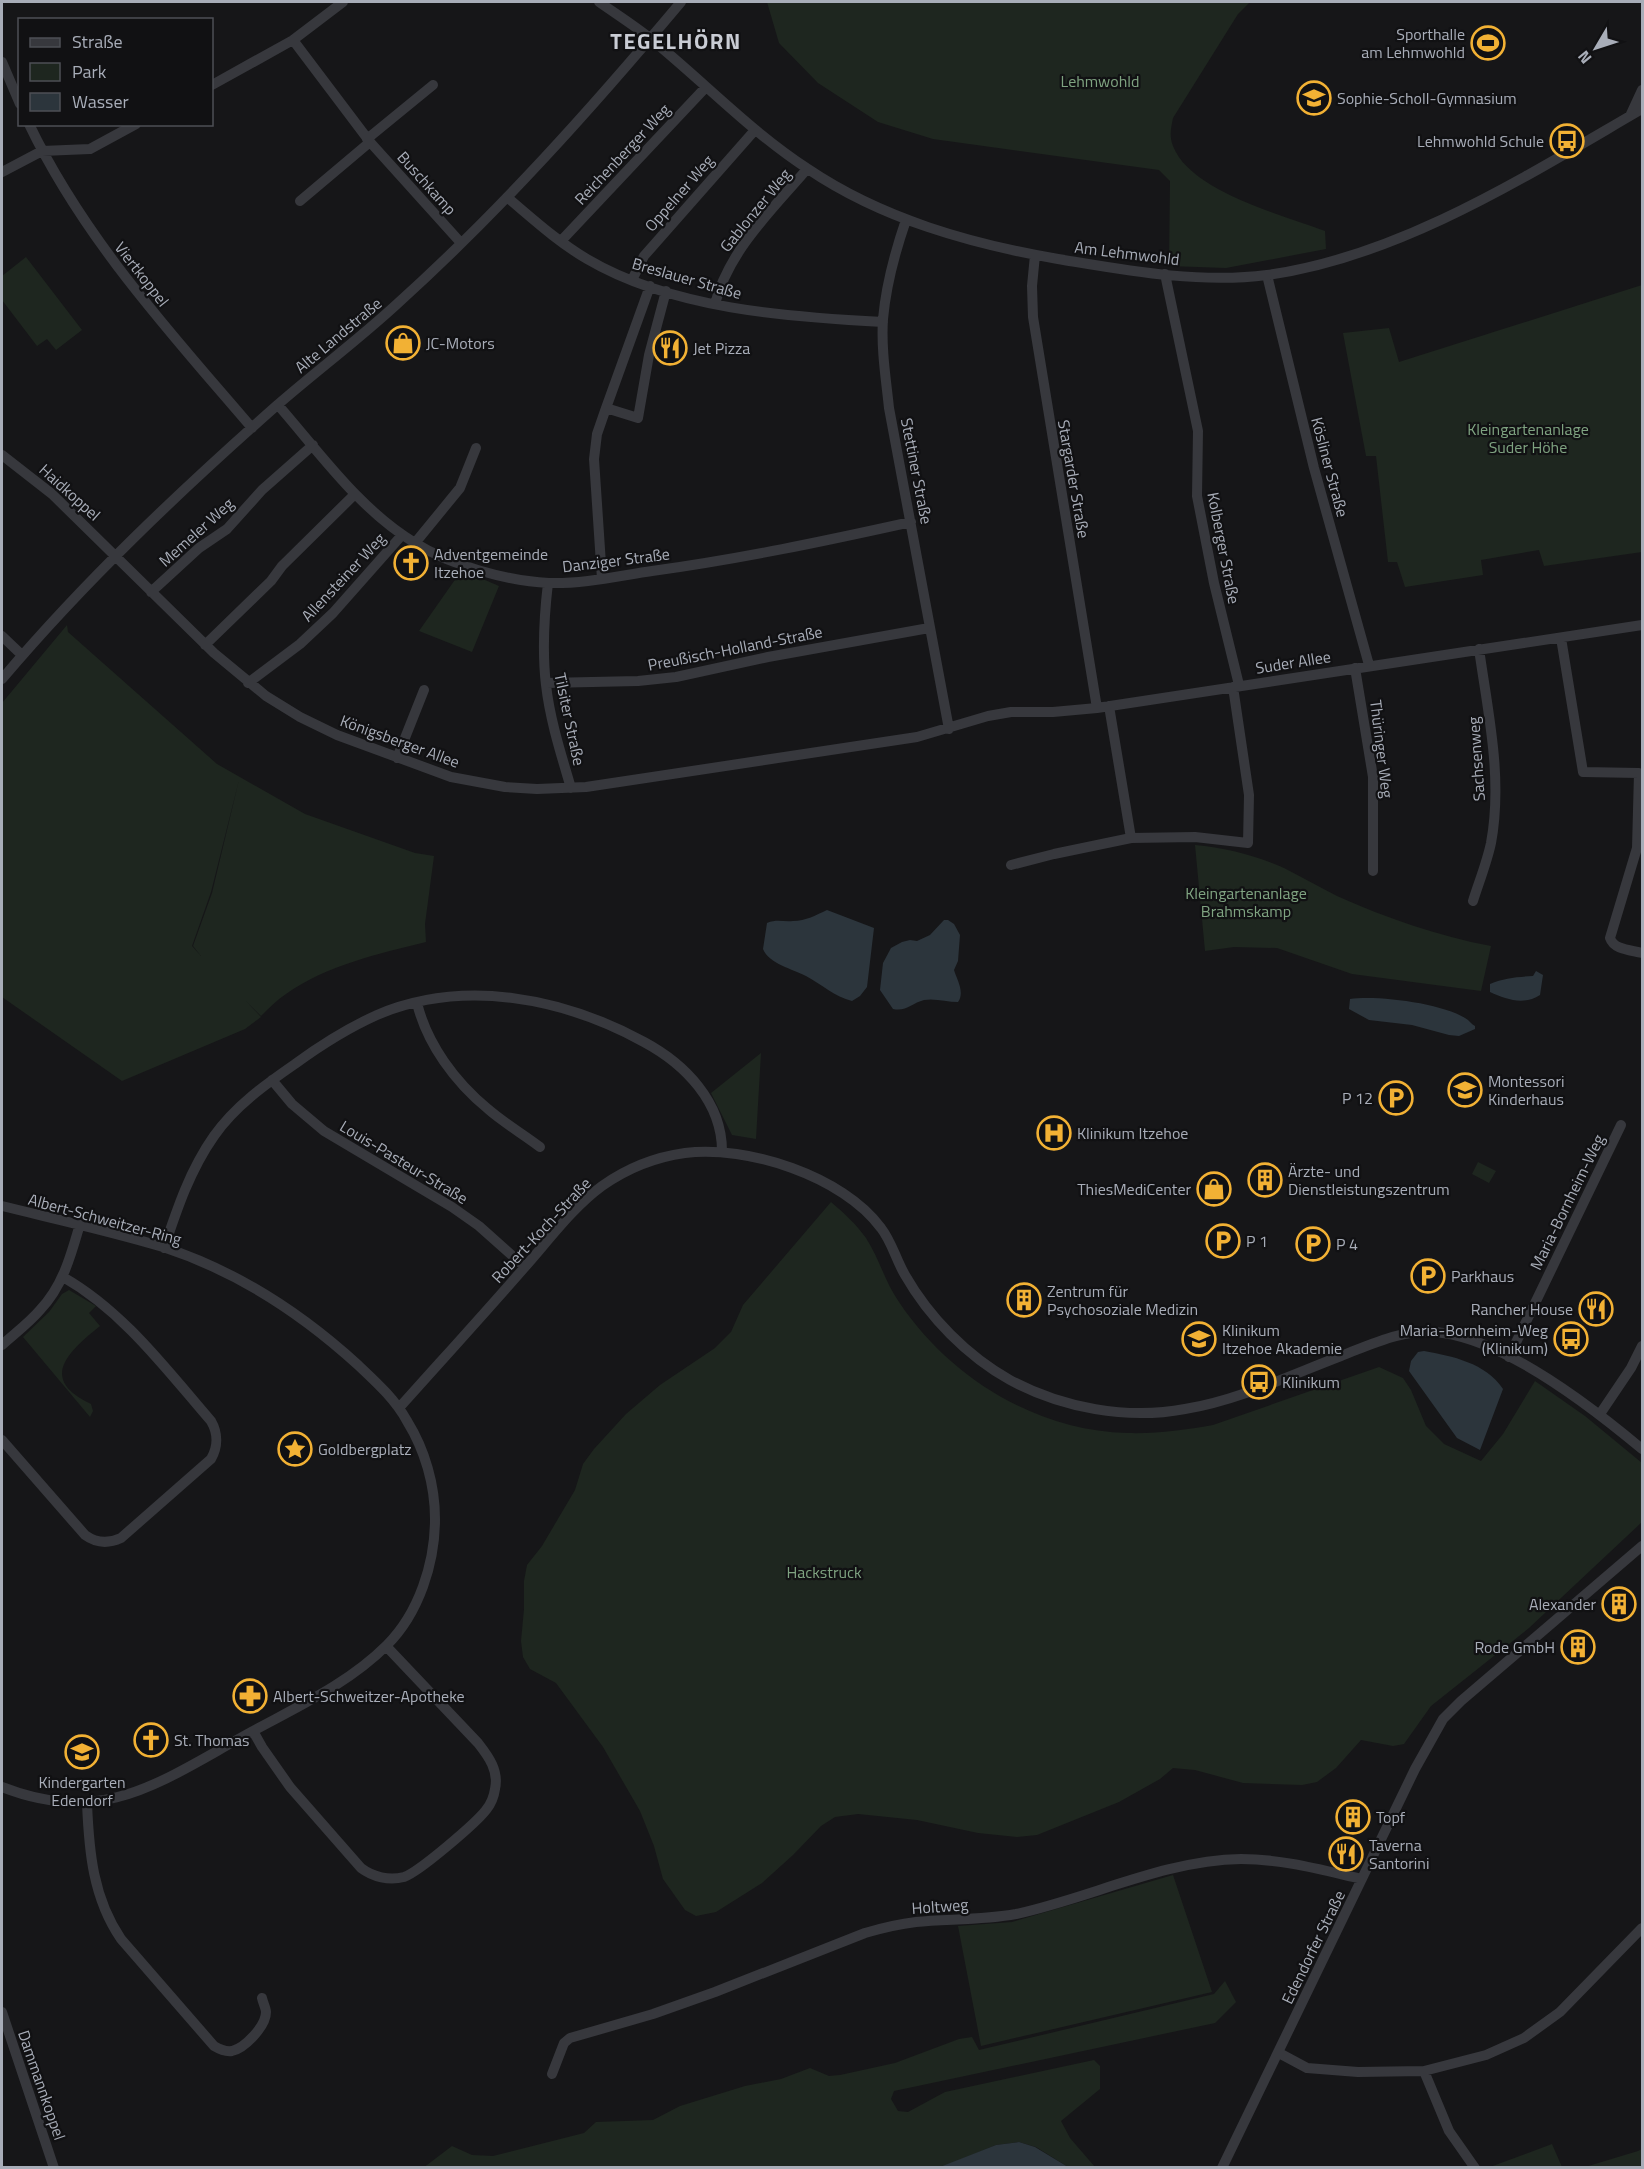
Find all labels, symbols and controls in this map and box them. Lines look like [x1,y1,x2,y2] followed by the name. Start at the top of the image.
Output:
[18,18,213,126] legend
[1566,18,1626,78] north arrow
[1361,22,1465,64] place label: Sporthalle am Lehmwohld
[610,24,742,58] district label: TEGELHÖRN
[1470,25,1506,61] sports icon: Sporthalle am Lehmwohld
[72,28,123,55] text: Straße
[1572,46,1597,69] text: N
[72,58,107,85] text: Park
[1061,69,1139,93] park label: Lehmwohld
[1296,80,1332,116] school or university icon: Sophie-Scholl-Gymnasium
[1337,86,1517,110] place label: Sophie-Scholl-Gymnasium
[72,88,129,115] text: Wasser
[569,98,675,210] street label: Reichenberger Weg
[1549,123,1585,159] bus stop icon: Lehmwohld Schule
[1417,129,1544,153] place label: Lehmwohld Schule
[392,146,462,220] street label: Buschkamp
[639,149,719,237] street label: Oppelner Weg
[714,163,796,257] street label: Gablonzer Weg
[1073,235,1181,271] street label: Am Lehmwohld
[109,236,175,312] street label: Viertkoppel
[629,251,745,305] street label: Breslauer Straße
[289,291,387,379] street label: Alte Landstraße
[385,325,421,361] shop icon: JC-Motors
[652,330,688,366] restaurant icon: Jet Pizza
[426,331,495,355] place label: JC-Motors
[693,336,750,360] place label: Jet Pizza
[1305,414,1355,520] street label: Kösliner Straße
[895,416,939,526] street label: Stettiner Straße
[1467,417,1589,459] park label: Kleingartenanlage Suder Höhe
[1052,418,1096,540] street label: Stargarder Straße
[34,458,106,526] street label: Haidkoppel
[1201,490,1247,606] street label: Kolberger Straße
[153,492,239,572] street label: Memeler Weg
[295,527,391,627] street label: Allensteiner Weg
[434,542,548,584] place label: Adventgemeinde Itzehoe
[561,542,671,578] street label: Danziger Straße
[393,545,429,581] church icon: Adventgemeinde Itzehoe
[646,619,824,677] street label: Preußisch-Holland-Straße
[1254,644,1332,680] street label: Suder Allee
[548,670,592,768] street label: Tilsiter Straße
[1364,699,1400,799] street label: Thüringer Weg
[337,708,463,774] street label: Königsberger Allee
[1461,716,1491,802] street label: Sachsenweg
[1185,881,1307,923] park label: Kleingartenanlage Brahmskamp
[1488,1069,1564,1111] place label: Montessori Kinderhaus
[1447,1072,1483,1108] school or university icon: Montessori Kinderhaus
[1378,1080,1414,1116] parking icon: P 12
[1342,1086,1373,1110] place label: P 12
[335,1114,473,1210] street label: Louis-Pasteur-Straße
[1036,1115,1072,1151] hospital icon: Klinikum Itzehoe
[1077,1121,1188,1145] place label: Klinikum Itzehoe
[1524,1130,1610,1274] street label: Maria-Bornheim-Weg
[1288,1159,1450,1201] place label: Ärzte- und Dienstleistungszentrum
[1247,1162,1283,1198] building icon: Ärzte- und Dienstleistungszentrum
[1196,1171,1232,1207] shop icon: ThiesMediCenter
[486,1172,596,1288] street label: Robert-Koch-Straße
[1077,1177,1191,1201] place label: ThiesMediCenter
[26,1187,184,1251] street label: Albert-Schweitzer-Ring
[1205,1223,1241,1259] parking icon: P 1
[1295,1226,1331,1262] parking icon: P 4
[1246,1229,1268,1253] place label: P 1
[1336,1232,1358,1256] place label: P 4
[1410,1258,1446,1294] parking icon: Parkhaus
[1451,1264,1514,1288] place label: Parkhaus
[1047,1279,1198,1321] place label: Zentrum für Psychosoziale Medizin
[1006,1282,1042,1318] building icon: Zentrum für Psychosoziale Medizin
[1578,1291,1614,1327] restaurant icon: Rancher House
[1471,1297,1573,1321] place label: Rancher House
[1222,1318,1342,1360] place label: Klinikum Itzehoe Akademie
[1400,1318,1548,1360] place label: Maria-Bornheim-Weg (Klinikum)
[1181,1321,1217,1357] school or university icon: Klinikum Itzehoe Akademie
[1553,1321,1589,1357] bus stop icon: Maria-Bornheim-Weg (Klinikum)
[1241,1364,1277,1400] bus stop icon: Klinikum
[1282,1370,1340,1394] place label: Klinikum
[277,1431,313,1467] place icon: Goldbergplatz
[318,1437,412,1461] place label: Goldbergplatz
[786,1560,862,1584] park label: Hackstruck
[1601,1586,1637,1622] building icon: Alexander
[1529,1592,1596,1616] place label: Alexander
[1560,1629,1596,1665] building icon: Rode GmbH
[1474,1635,1555,1659] place label: Rode GmbH
[232,1678,268,1714] pharmacy icon: Albert-Schweitzer-Apotheke
[273,1684,465,1708] place label: Albert-Schweitzer-Apotheke
[133,1722,169,1758] church icon: St. Thomas
[174,1728,249,1752] place label: St. Thomas
[64,1734,100,1770] school or university icon: Kindergarten Edendorf
[38,1770,126,1812] place label: Kindergarten Edendorf
[1335,1799,1371,1835] building icon: Topf
[1376,1805,1406,1829] place label: Topf
[1369,1833,1429,1875] place label: Taverna Santorini
[1328,1836,1364,1872] restaurant icon: Taverna Santorini
[1275,1886,1351,2008] street label: Edendorfer Straße
[911,1892,969,1920] street label: Holtweg
[12,2027,72,2143] street label: Dammannkoppel

